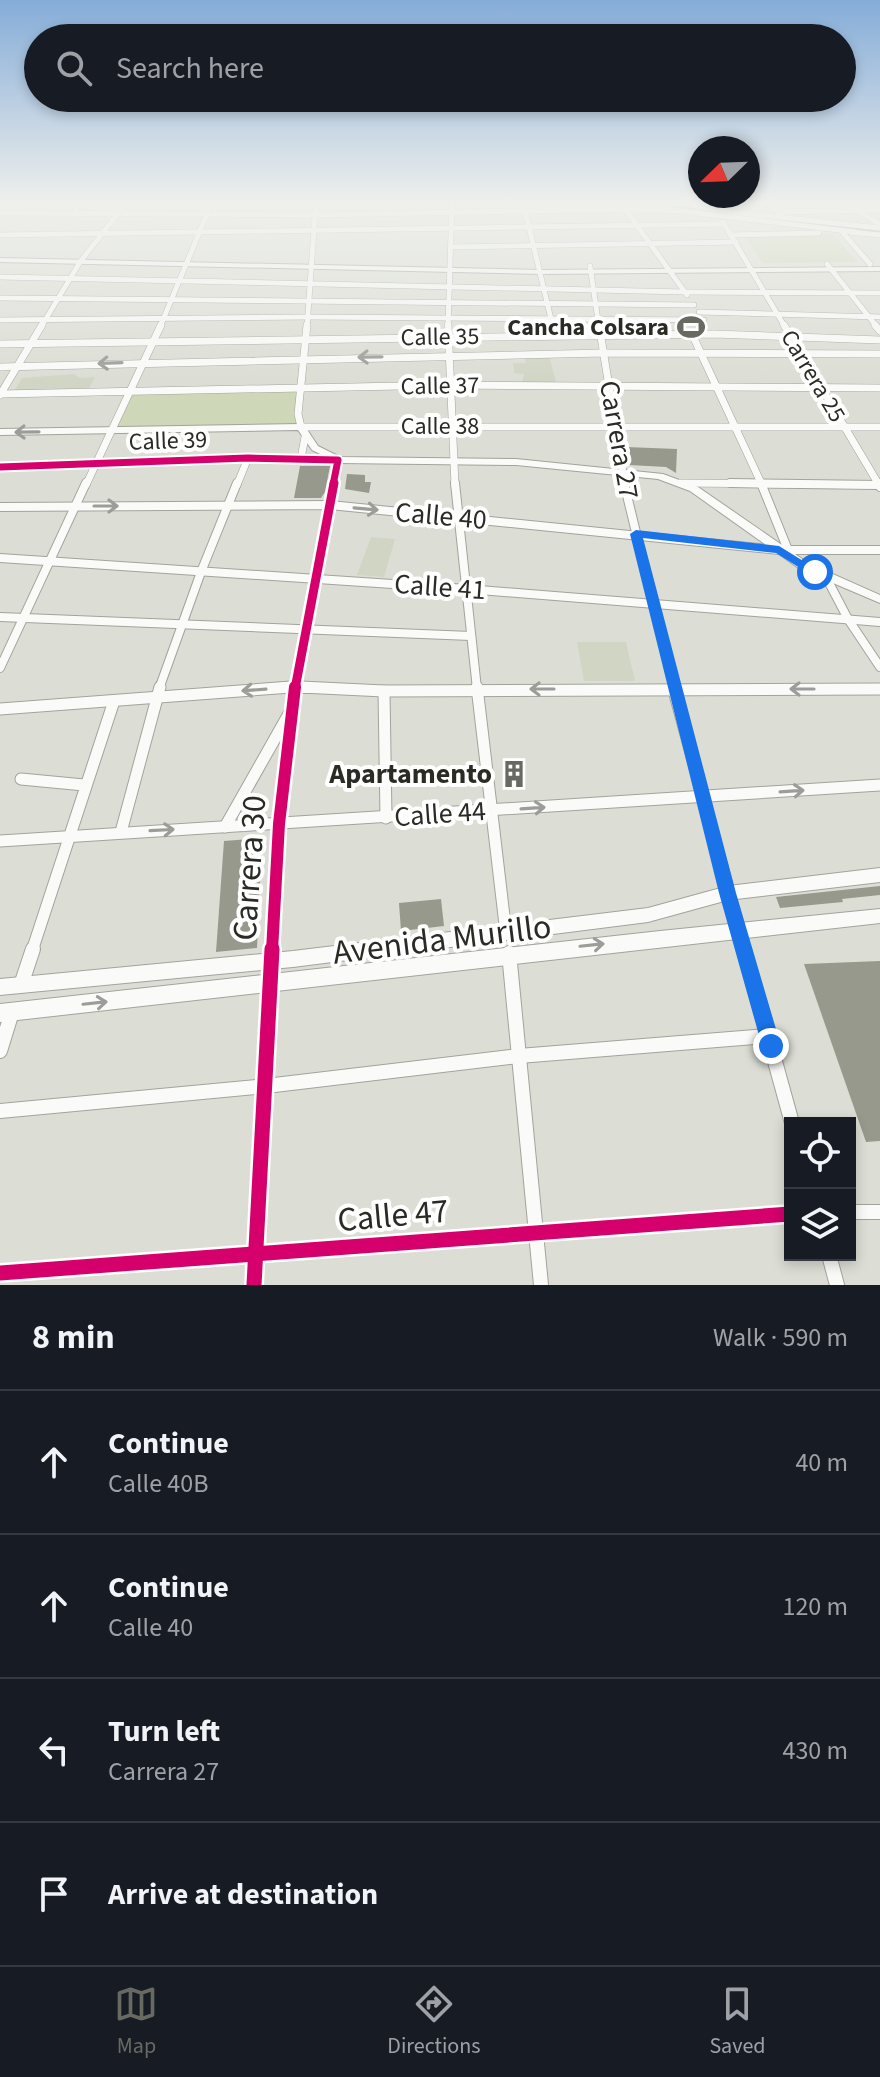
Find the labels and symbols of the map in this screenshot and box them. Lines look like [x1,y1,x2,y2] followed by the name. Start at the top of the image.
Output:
[688,136,760,208] north arrow
[507,310,669,345] place label: Cancha Colsara
[676,312,706,342] sports icon: Cancha Colsara
[400,319,480,355] street label: Calle 35
[772,323,854,429] street label: Carrera 25
[357,349,384,364] one-way arrow
[97,356,124,371] one-way arrow
[400,368,480,404] street label: Calle 37
[589,378,649,502] street label: Carrera 27
[401,409,479,444] street label: Calle 38
[128,422,208,460] street label: Calle 39
[14,424,41,439] one-way arrow
[394,492,488,540] street label: Calle 40
[92,498,119,514] one-way arrow
[352,501,379,516] one-way arrow
[797,554,833,590] route start
[393,564,487,610] street label: Calle 41
[529,681,556,697] one-way arrow
[789,681,816,697] one-way arrow
[241,683,268,698] one-way arrow
[328,754,492,794] place label: Apartamento
[499,759,529,789] building icon: Apartamento
[778,783,805,798] one-way arrow
[393,791,487,837] street label: Calle 44
[220,794,280,942] street label: Carrera 30
[519,800,546,815] one-way arrow
[148,822,175,837] one-way arrow
[330,902,554,978] street label: Avenida Murillo
[578,937,605,952] one-way arrow
[81,995,107,1010] one-way arrow
[753,1028,789,1064] route end
[335,1187,451,1245] street label: Calle 47

